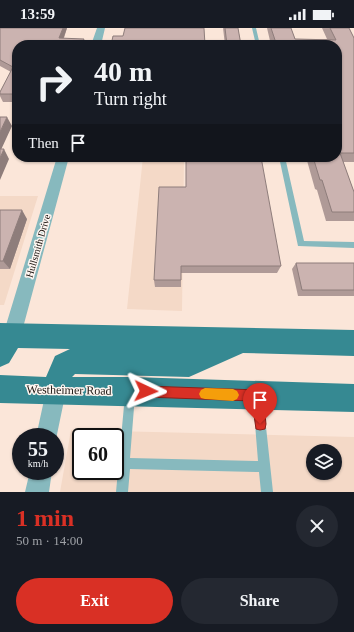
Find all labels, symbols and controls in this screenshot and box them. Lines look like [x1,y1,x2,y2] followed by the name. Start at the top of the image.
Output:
[20,6,55,22] text: 13:59
[28,56,80,108] icon: right
[94,56,152,87] text: 40 m
[94,89,167,109] text: Turn right
[67,132,89,154] icon: arrive
[28,135,59,151] text: Then
[24,213,52,279] street label: Hullsmith Drive
[125,370,167,412] position arrow
[26,382,112,398] street label: Westheimer Road
[243,383,277,424] pin
[249,389,271,411] icon: arrive
[72,428,124,480] speed limit sign: 60
[28,438,48,460] text: 55
[306,444,342,480] map controls
[306,444,342,480] button: layers
[28,458,48,469] text: km/h
[16,505,74,531] text: 1 min
[296,505,338,547] button: close
[16,533,83,548] text: 50 m · 14:00
[16,578,173,624] button: Exit
[181,578,338,624] button: Share

